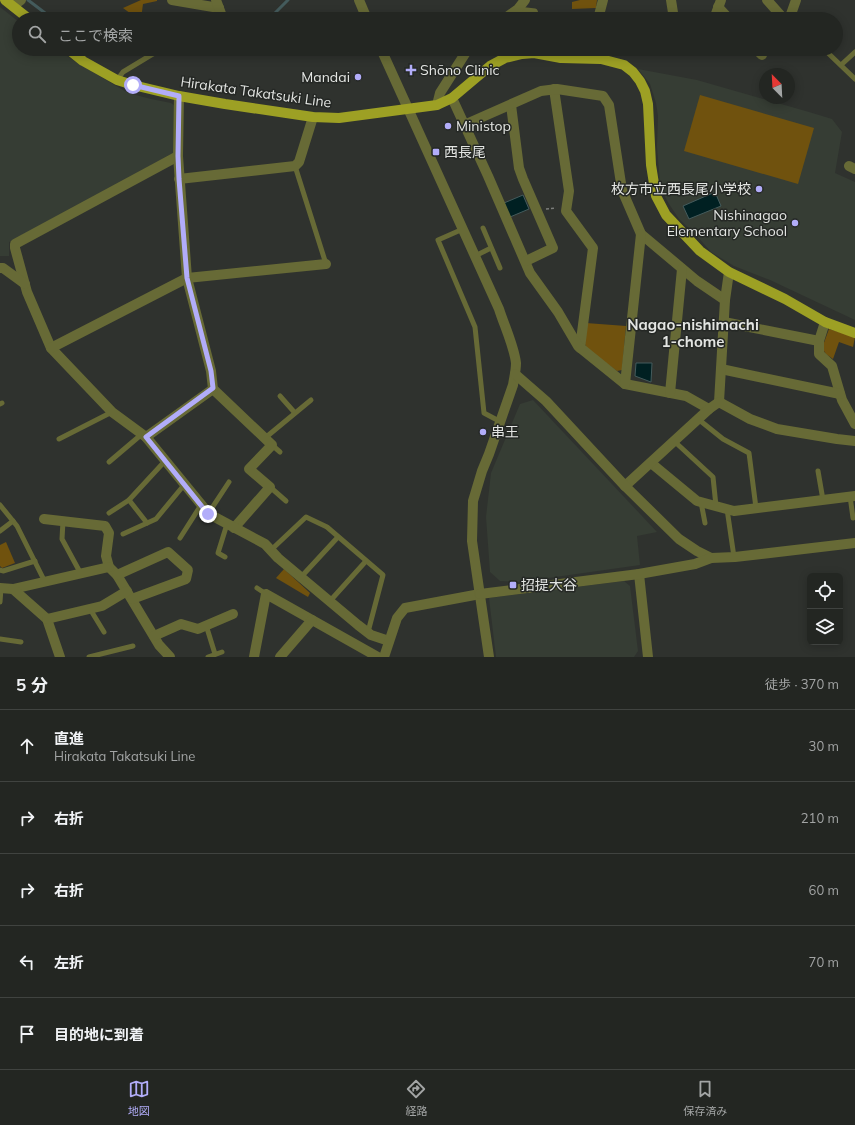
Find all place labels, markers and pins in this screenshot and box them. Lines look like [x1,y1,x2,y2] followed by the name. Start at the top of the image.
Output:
[420,61,500,79] place label: Shōno Clinic
[405,64,417,76] marker: Shōno Clinic
[301,68,350,86] place label: Mandai
[353,72,363,82] marker: Mandai
[456,117,511,135] place label: Ministop
[443,121,453,131] marker: Ministop
[444,143,486,161] place label: 西長尾
[431,147,441,157] marker: 西長尾
[611,180,751,198] place label: 枚方市立西長尾小学校
[754,184,764,194] marker: 枚方市立西長尾小学校
[667,206,787,240] place label: Nishinagao Elementary School
[790,218,800,228] marker: Nishinagao Elementary School
[491,423,519,441] place label: 串王
[478,427,488,437] marker: 串王
[521,576,577,594] place label: 招提大谷
[508,580,518,590] marker: 招提大谷

